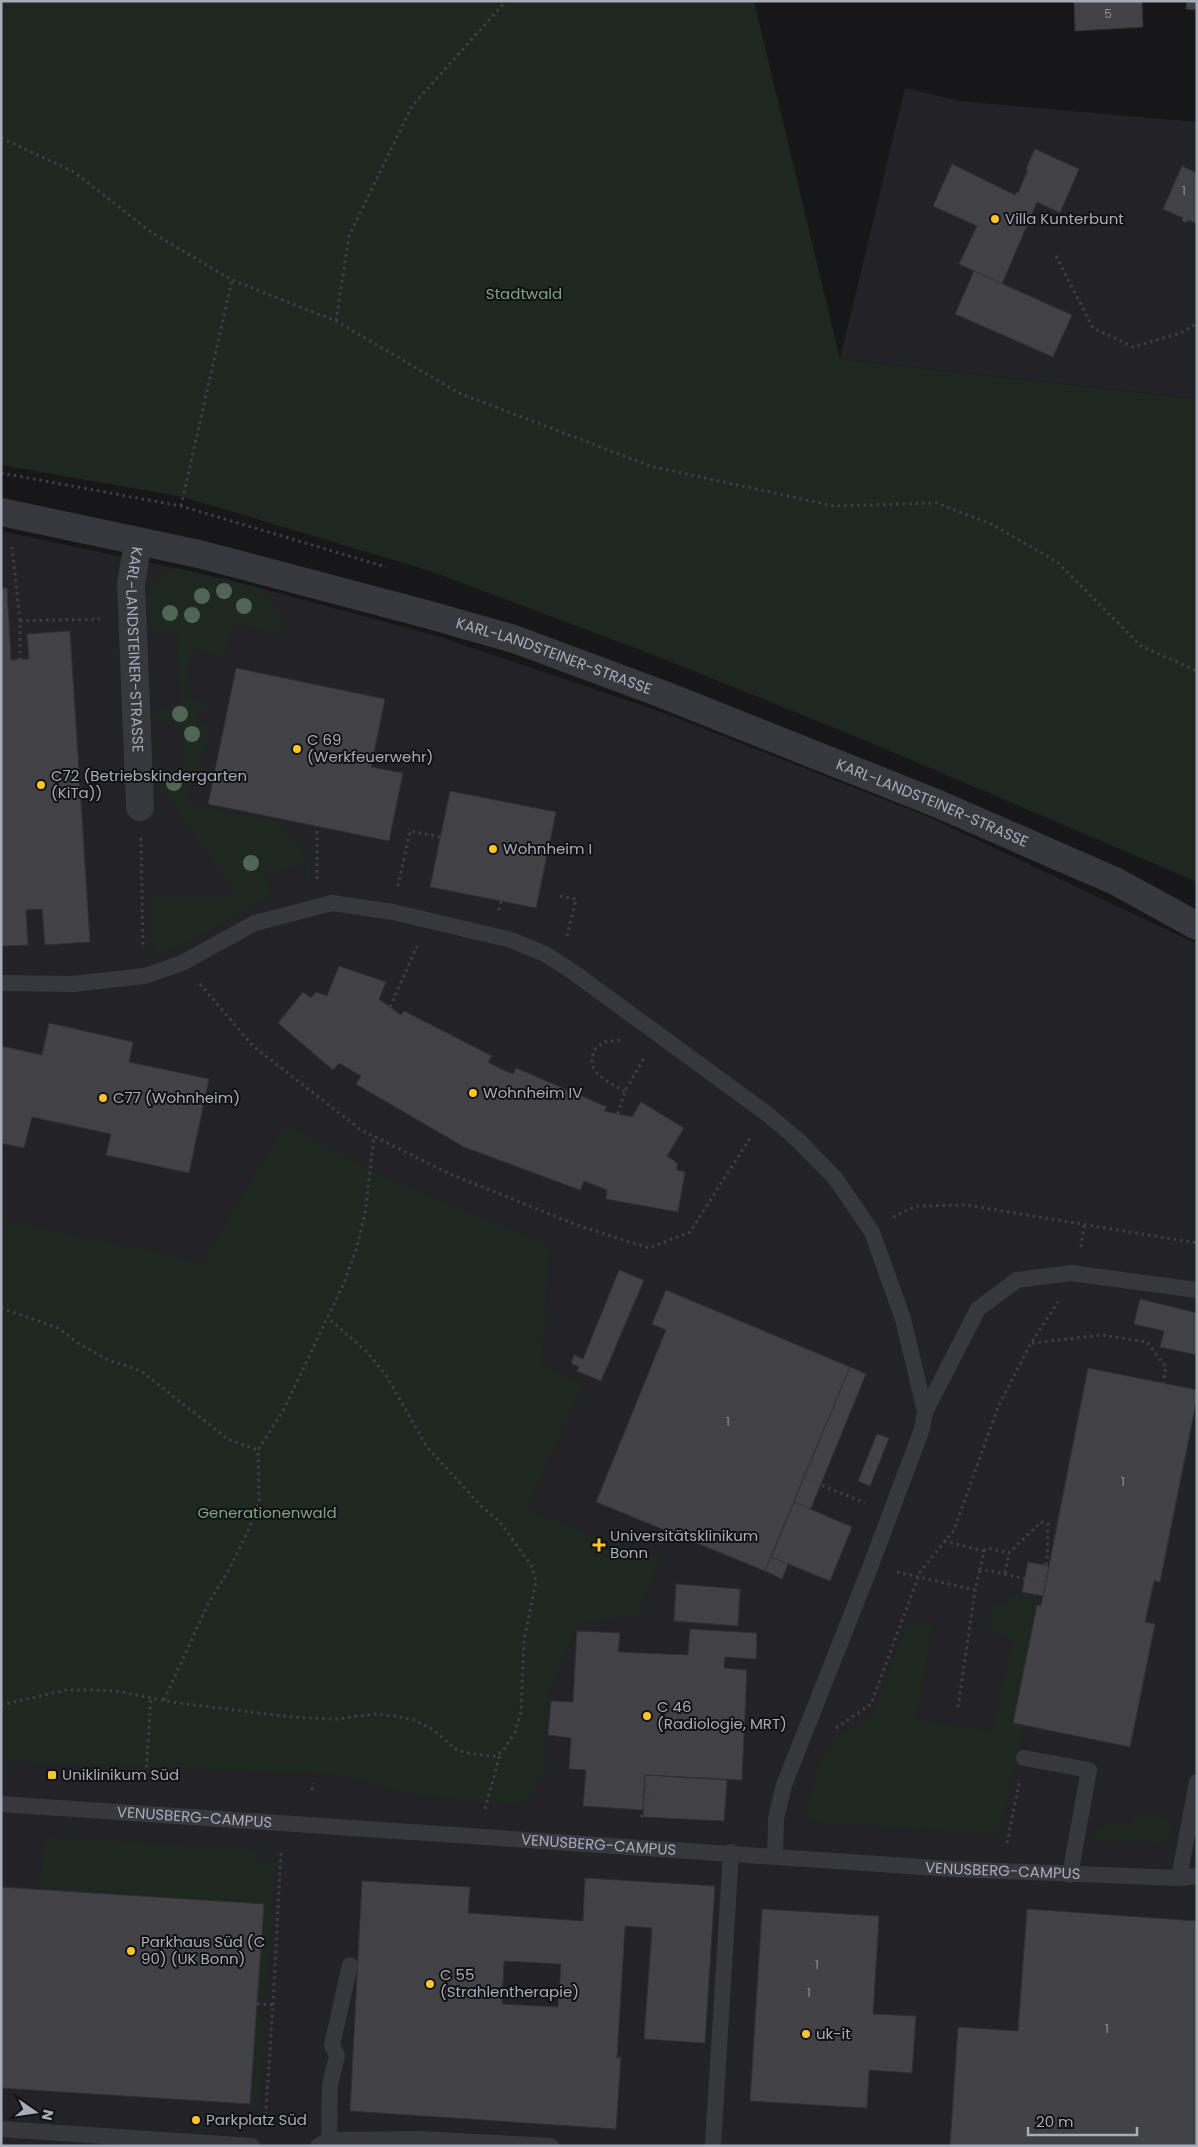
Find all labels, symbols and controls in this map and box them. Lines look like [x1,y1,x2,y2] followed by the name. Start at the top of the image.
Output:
[1104,5,1112,22] house number: 5
[1182,182,1186,199] house number: 1
[1005,208,1124,229] place label: Villa Kunterbunt
[989,213,1001,225] marker: Villa Kunterbunt
[486,283,562,304] park label: Stadtwald
[121,545,149,753] street label: KARL-LANDSTEINER-STRASSE
[454,612,655,699] street label: KARL-LANDSTEINER-STRASSE
[307,729,433,767] place label: C 69 (Werkfeuerwehr)
[291,743,303,755] marker: C 69 (Werkfeuerwehr)
[833,753,1032,852] street label: KARL-LANDSTEINER-STRASSE
[51,765,247,803] place label: C72 (Betriebskindergarten (KiTa))
[35,779,47,791] marker: C72 (Betriebskindergarten (KiTa))
[503,838,592,859] place label: Wohnheim I
[487,843,499,855] marker: Wohnheim I
[483,1082,582,1103] place label: Wohnheim IV
[113,1087,240,1108] place label: C77 (Wohnheim)
[467,1087,479,1099] marker: Wohnheim IV
[97,1092,109,1104] marker: C77 (Wohnheim)
[726,1413,730,1430] house number: 1
[1121,1473,1125,1490] house number: 1
[197,1502,337,1523] park label: Generationenwald
[610,1525,758,1563] place label: Universitätsklinikum Bonn
[592,1538,606,1552] marker: Universitätsklinikum Bonn
[657,1696,787,1734] place label: C 46 (Radiologie, MRT)
[641,1710,653,1722] marker: C 46 (Radiologie, MRT)
[62,1764,179,1785] place label: Uniklinikum Süd
[46,1769,58,1781] marker: Uniklinikum Süd
[116,1801,273,1833] street label: VENUSBERG-CAMPUS
[520,1829,677,1860] street label: VENUSBERG-CAMPUS
[924,1856,1081,1884] street label: VENUSBERG-CAMPUS
[141,1931,265,1969] place label: Parkhaus Süd (C 90) (UK Bonn)
[125,1945,137,1957] marker: Parkhaus Süd (C 90) (UK Bonn)
[815,1956,819,1973] house number: 1
[440,1964,579,2002] place label: C 55 (Strahlentherapie)
[424,1978,436,1990] marker: C 55 (Strahlentherapie)
[807,1984,811,2001] house number: 1
[1105,2020,1109,2037] house number: 1
[816,2023,851,2044] place label: uk-it
[800,2028,812,2040] marker: uk-it
[10,2087,60,2137] north arrow
[1028,2104,1137,2136] scale bar
[37,2108,59,2122] text: N
[206,2109,307,2130] place label: Parkplatz Süd
[1036,2111,1074,2132] text: 20 m
[190,2114,202,2126] marker: Parkplatz Süd

